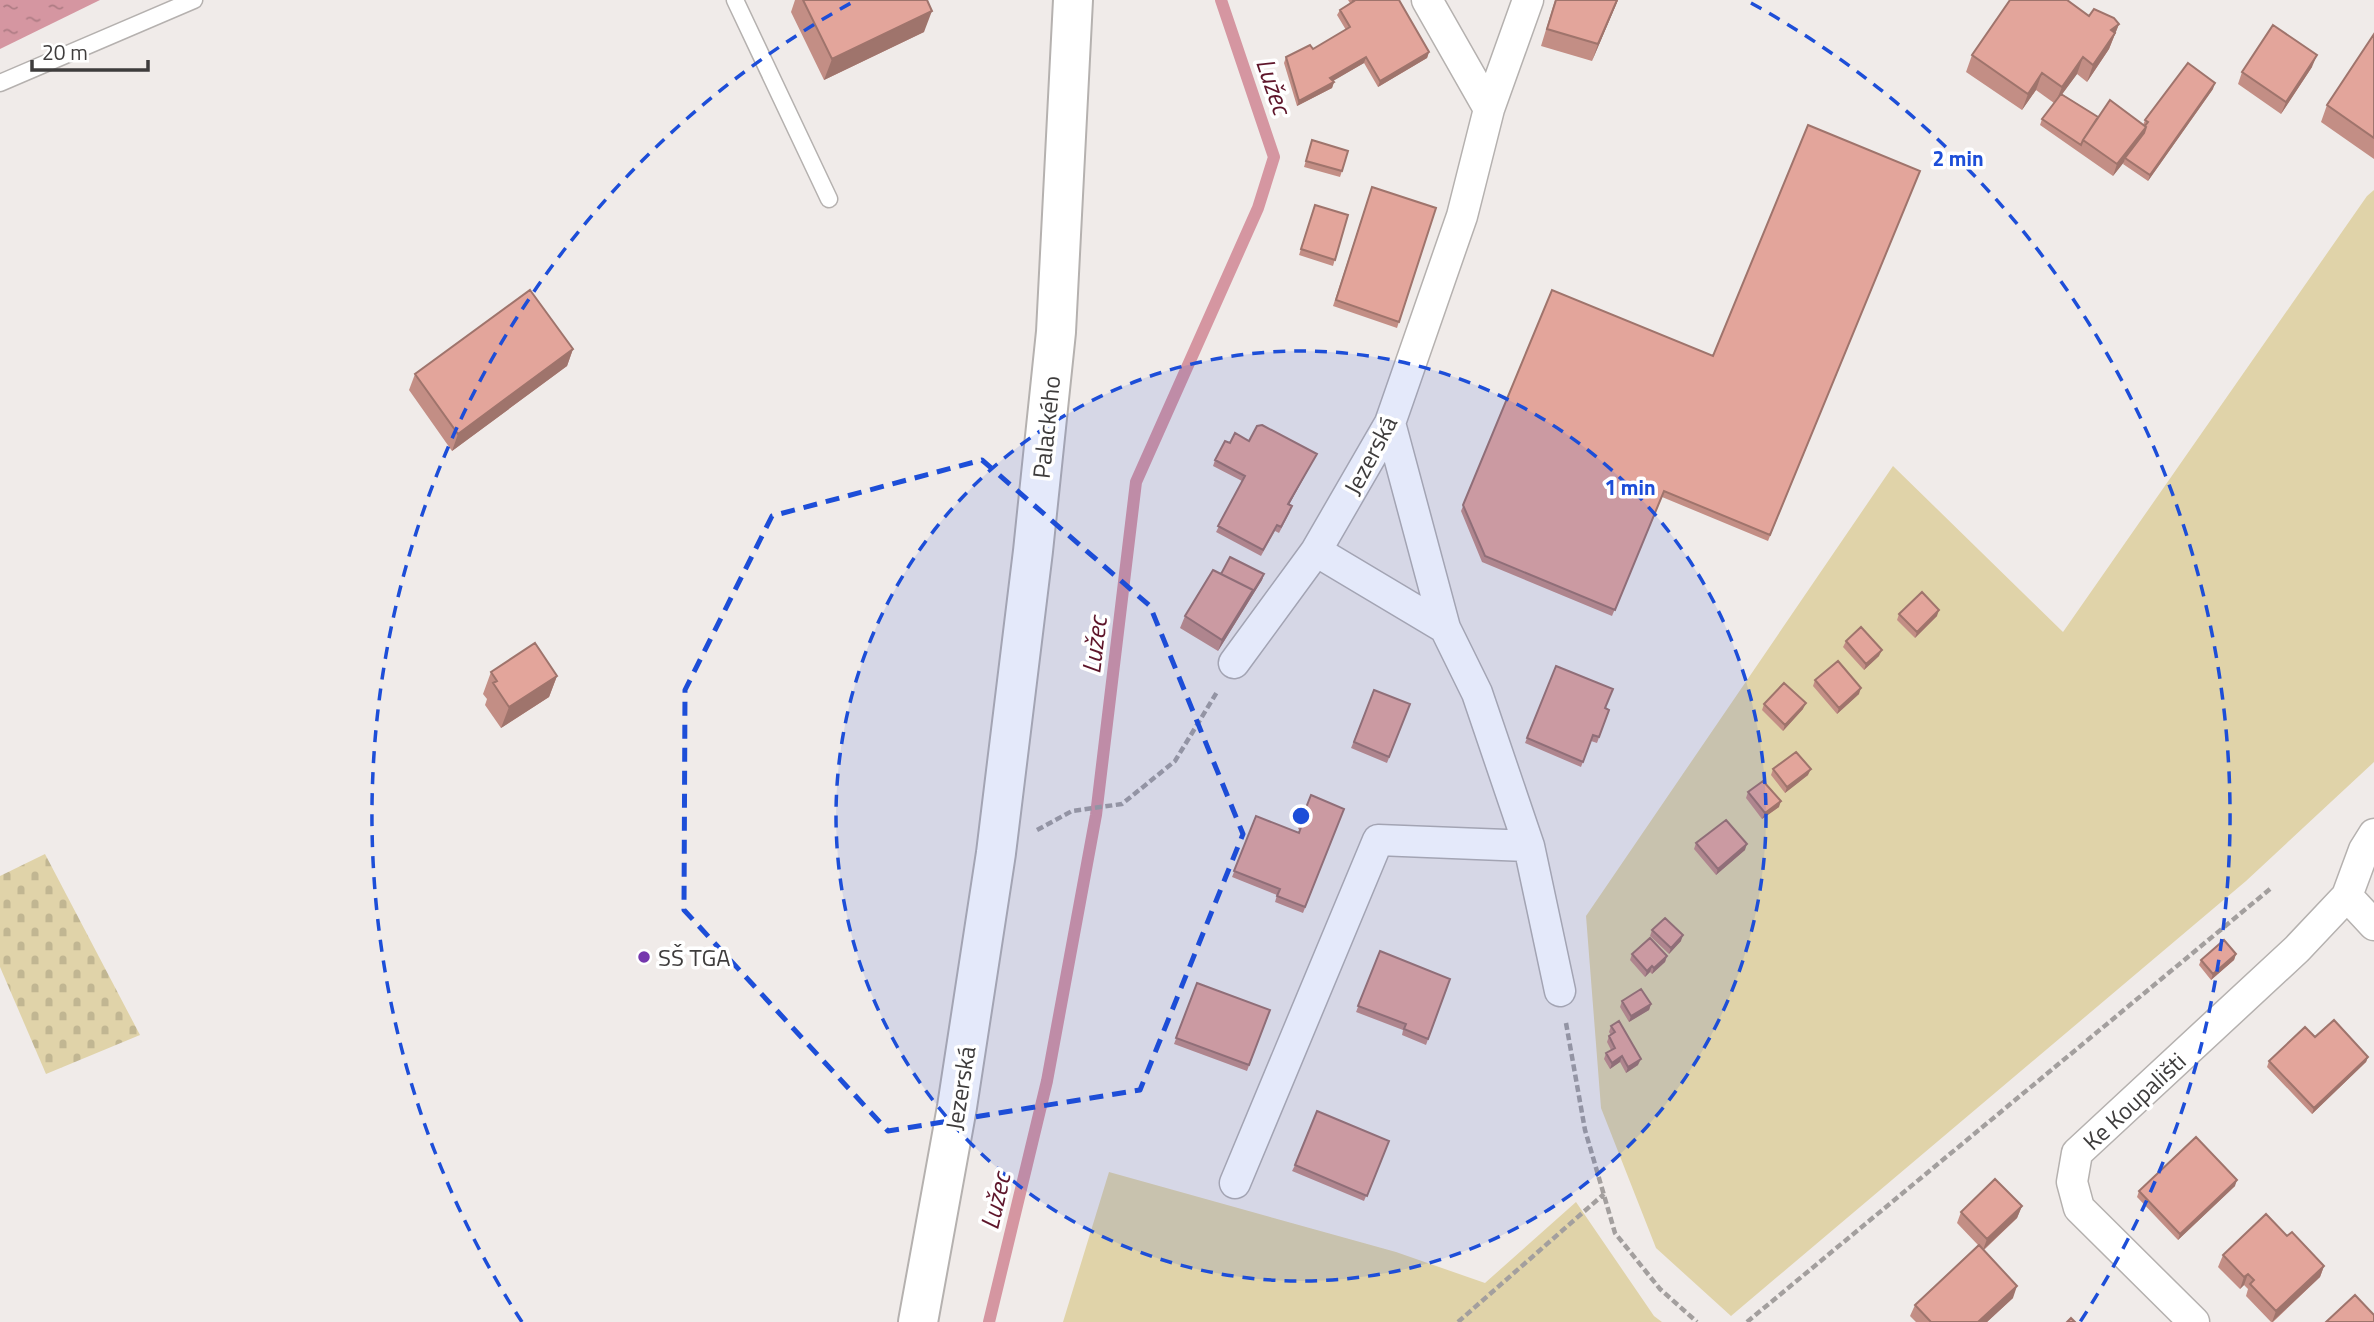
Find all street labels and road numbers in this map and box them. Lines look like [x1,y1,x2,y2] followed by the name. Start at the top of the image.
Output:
[1023,374,1069,480] street label: Palackého
[1334,409,1406,501] street label: Jezerská
[936,1043,984,1133] street label: Jezerská
[2074,1044,2194,1158] street label: Ke Koupališti

